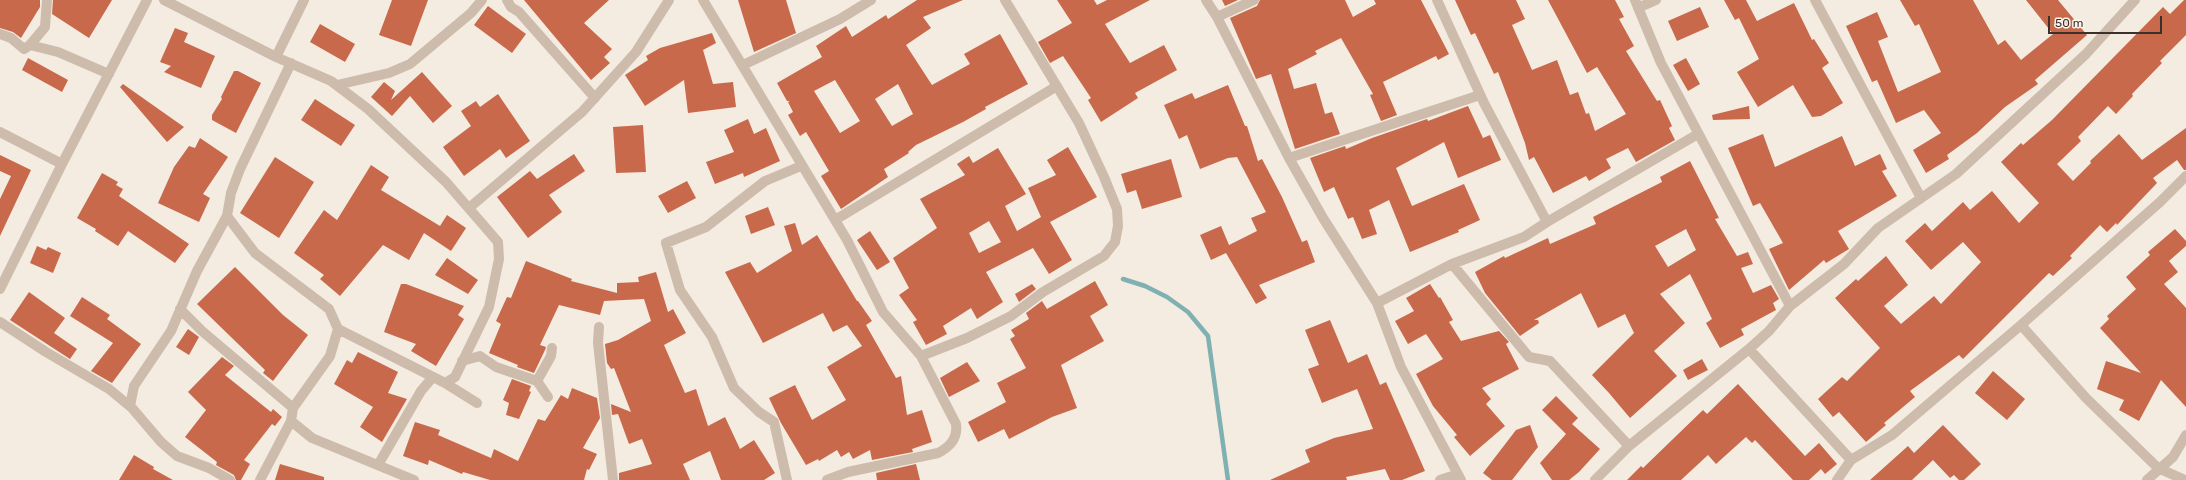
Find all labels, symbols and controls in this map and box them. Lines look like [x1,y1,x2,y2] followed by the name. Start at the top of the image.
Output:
[2050,8,2164,34] scale bar
[2055,16,2083,30] text: 50 m

